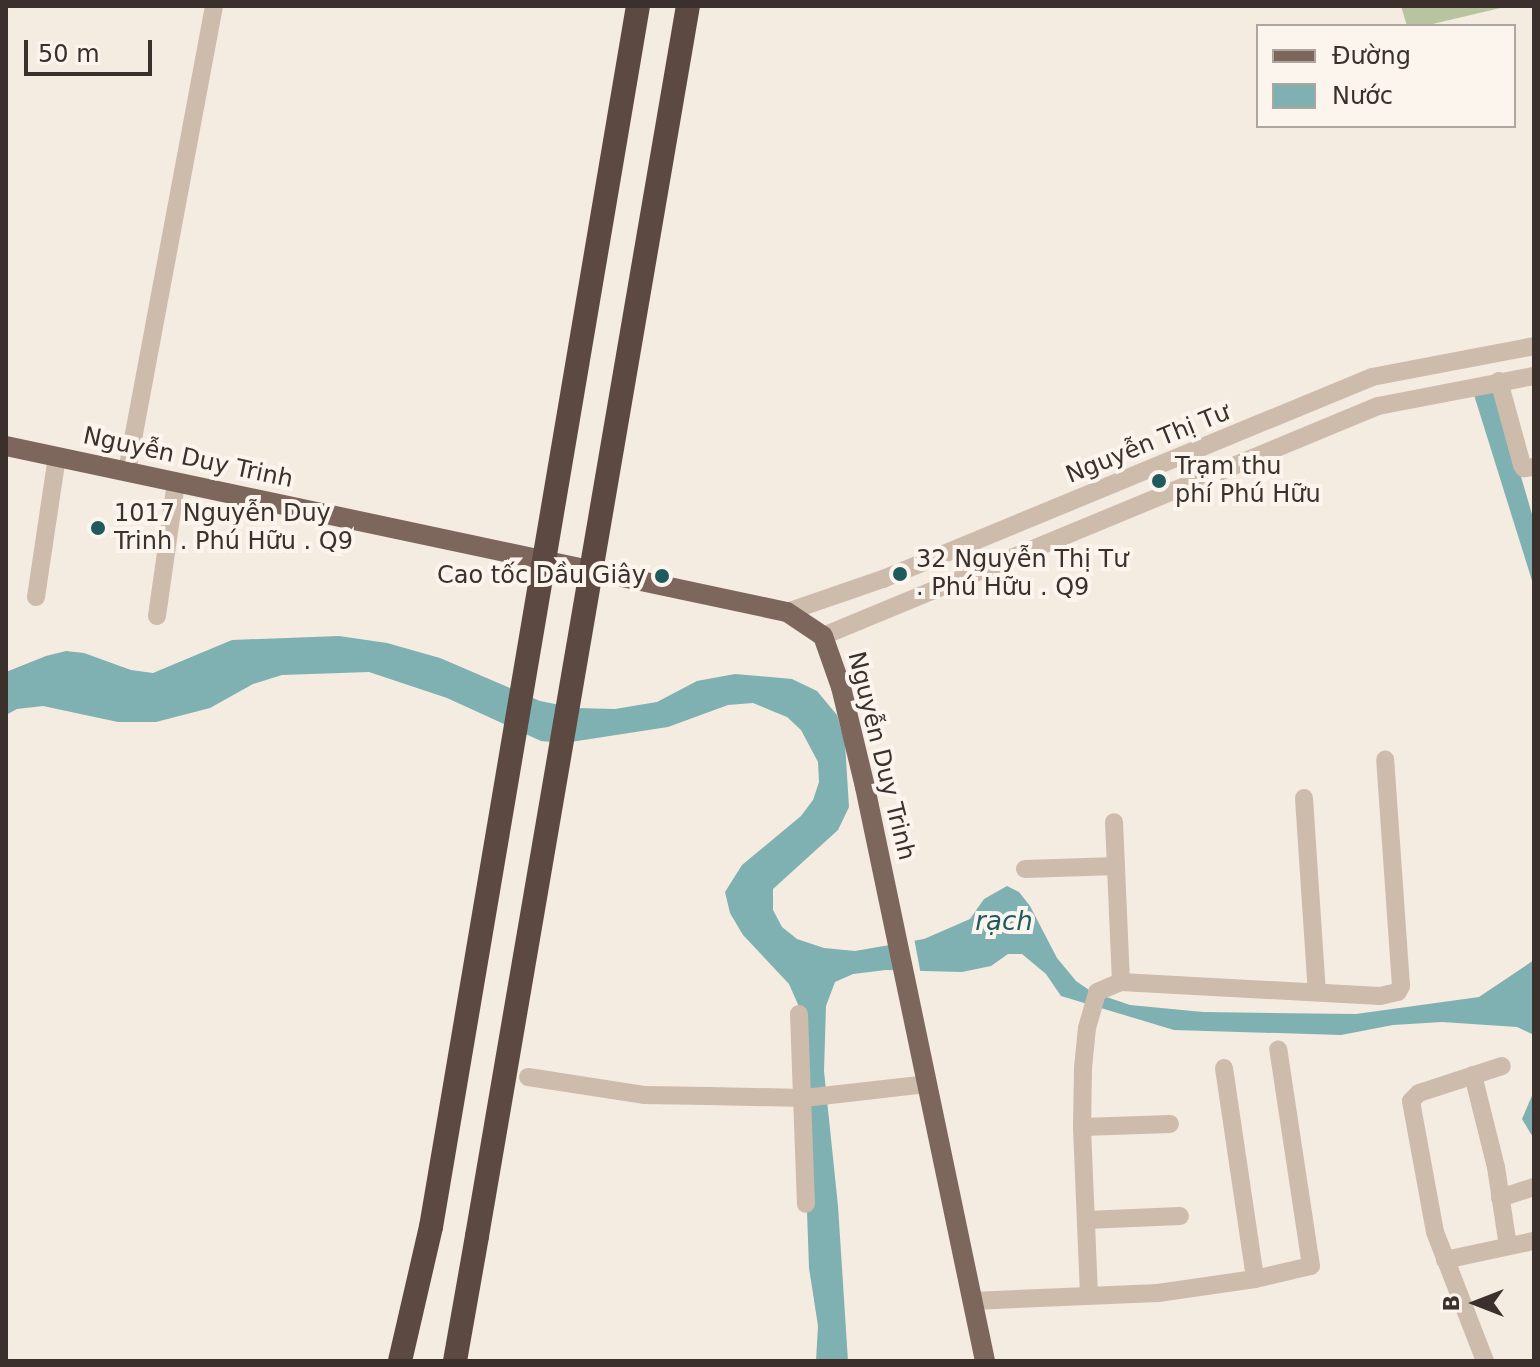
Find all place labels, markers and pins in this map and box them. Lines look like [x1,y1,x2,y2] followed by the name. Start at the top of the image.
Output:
[1175,453,1321,509] place label: Trạm thu phí Phú Hữu
[1150,472,1168,490] marker: Trạm thu phí Phú Hữu
[114,500,353,556] place label: 1017 Nguyễn Duy Trinh . Phú Hữu . Q9
[89,519,107,537] marker: 1017 Nguyễn Duy Trinh . Phú Hữu . Q9
[916,546,1128,602] place label: 32 Nguyễn Thị Tư . Phú Hữu . Q9
[437,562,646,590] place label: Cao tốc Dầu Giây
[891,565,909,583] marker: 32 Nguyễn Thị Tư . Phú Hữu . Q9
[653,567,671,585] marker: Cao tốc Dầu Giây

